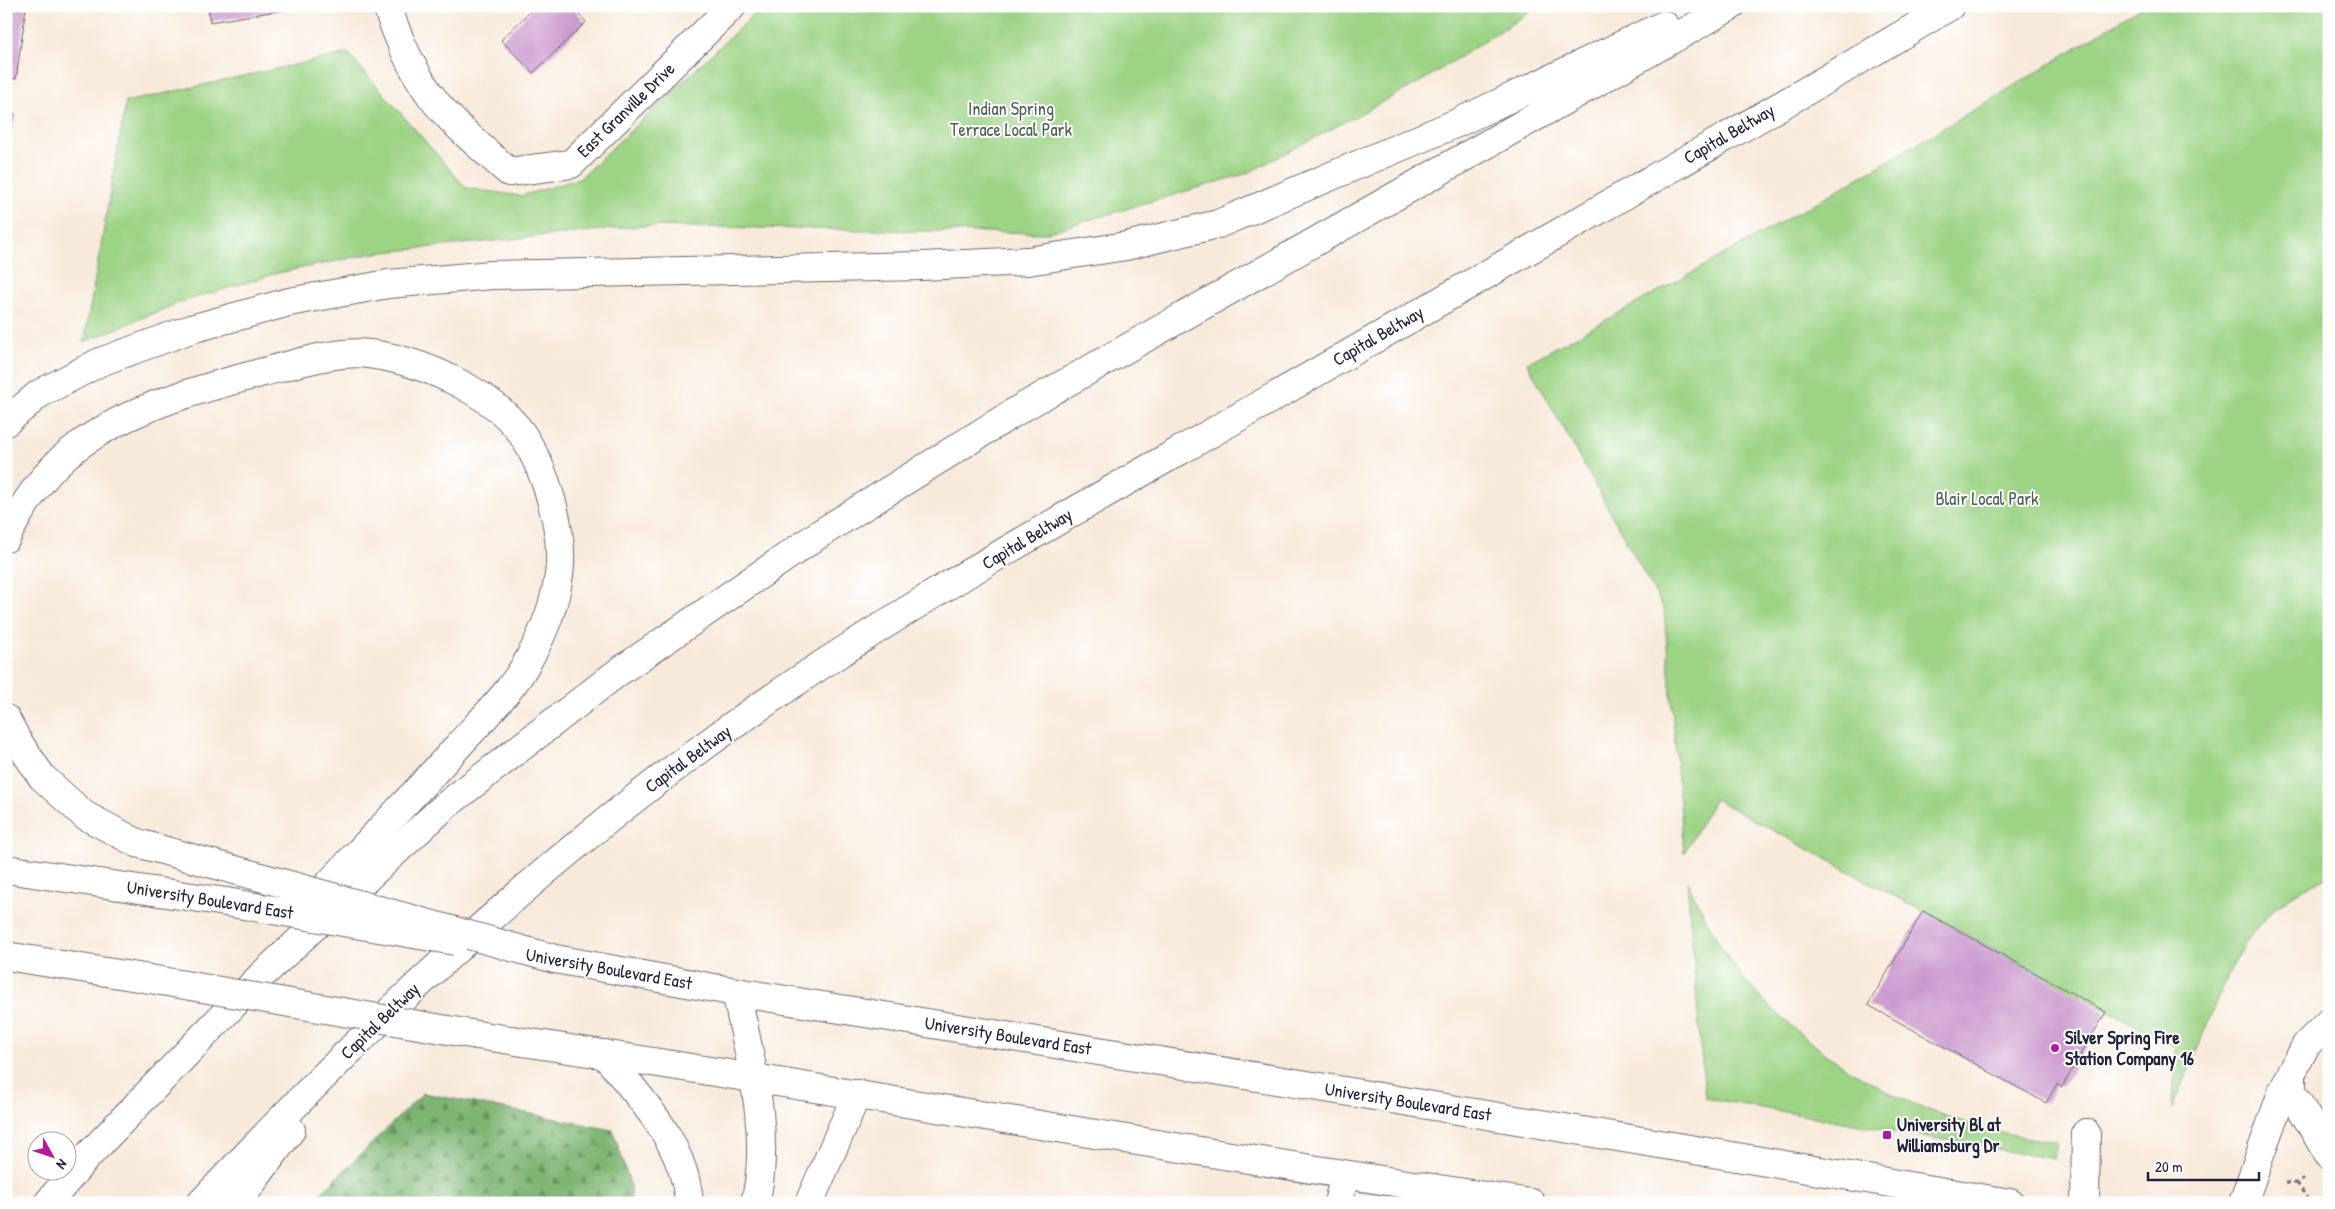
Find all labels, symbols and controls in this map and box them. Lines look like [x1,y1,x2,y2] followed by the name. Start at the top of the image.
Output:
[571,56,680,163] street label: East Granville Drive
[950,96,1072,142] park label: Indian Spring Terrace Local Park
[1679,97,1779,170] street label: Capital Beltway
[1328,299,1428,372] street label: Capital Beltway
[1935,486,2039,511] park label: Blair Local Park
[977,502,1077,575] street label: Capital Beltway
[639,719,736,798] street label: Capital Beltway
[125,874,296,925] street label: University Boulevard East
[524,942,695,996] street label: University Boulevard East
[335,976,425,1065] street label: Capital Beltway
[923,1010,1094,1061] street label: University Boulevard East
[2065,1025,2194,1072] place label: Silver Spring Fire Station Company 16
[2049,1042,2061,1054] marker: Silver Spring Fire Station Company 16
[1323,1076,1494,1127] street label: University Boulevard East
[1897,1112,2001,1159] place label: University Bl at Williamsburg Dr
[1881,1129,1893,1141] marker: University Bl at Williamsburg Dr
[28,1132,78,1182] north arrow
[2148,1149,2259,1181] scale bar
[52,1156,72,1174] text: N
[2155,1156,2182,1177] text: 20 m

